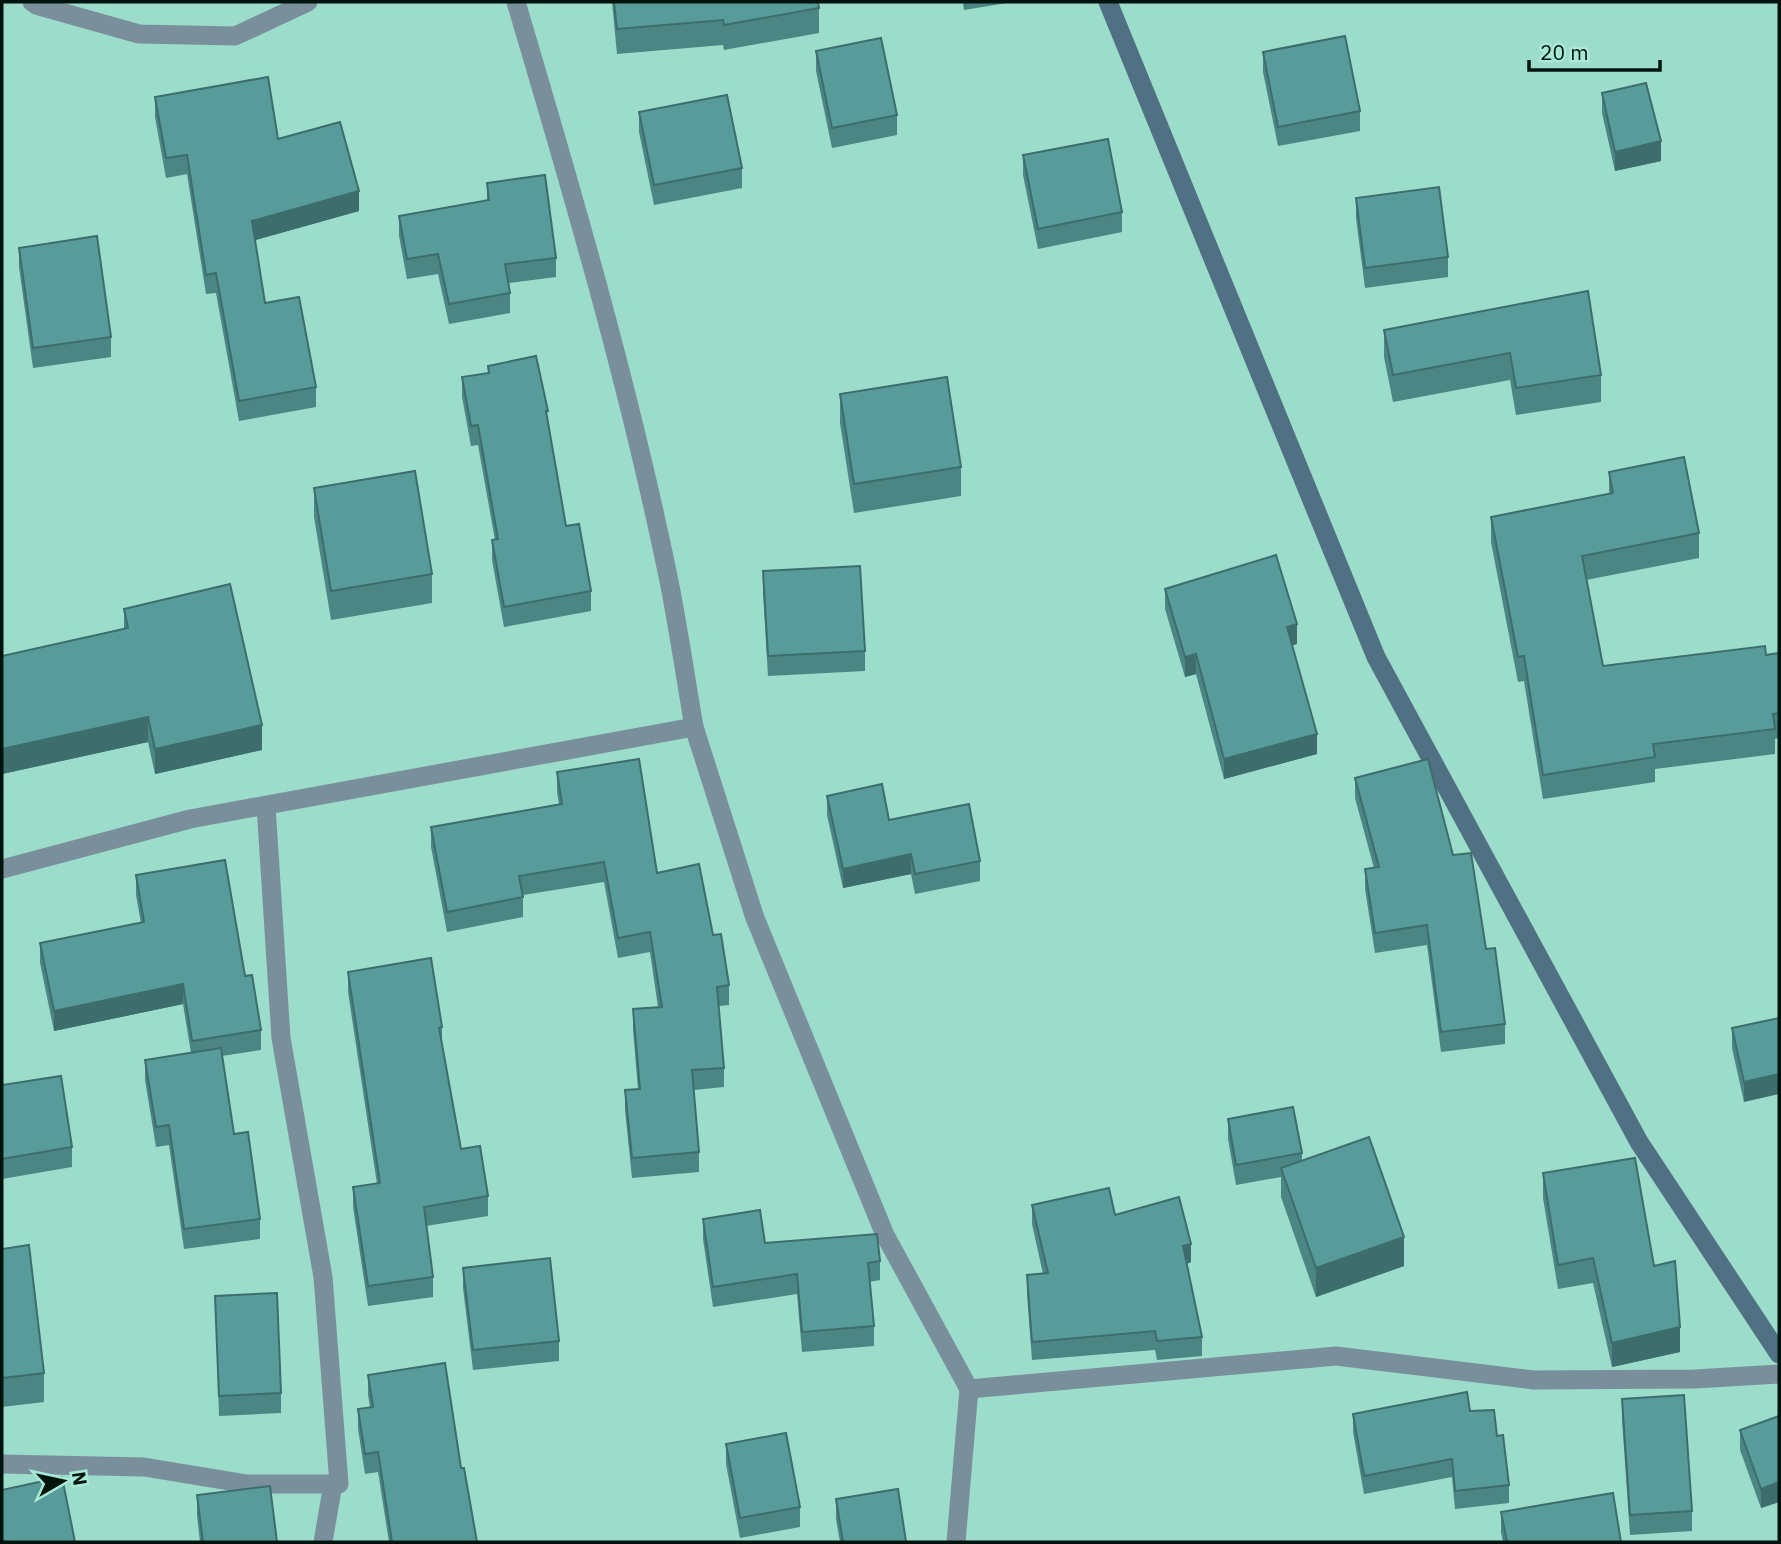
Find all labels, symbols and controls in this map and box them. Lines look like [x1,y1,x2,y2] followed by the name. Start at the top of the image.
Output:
[1529,28,1660,72] scale bar
[1540,38,1589,66] text: 20 m
[28,1446,98,1516] north arrow
[67,1470,93,1487] text: N

